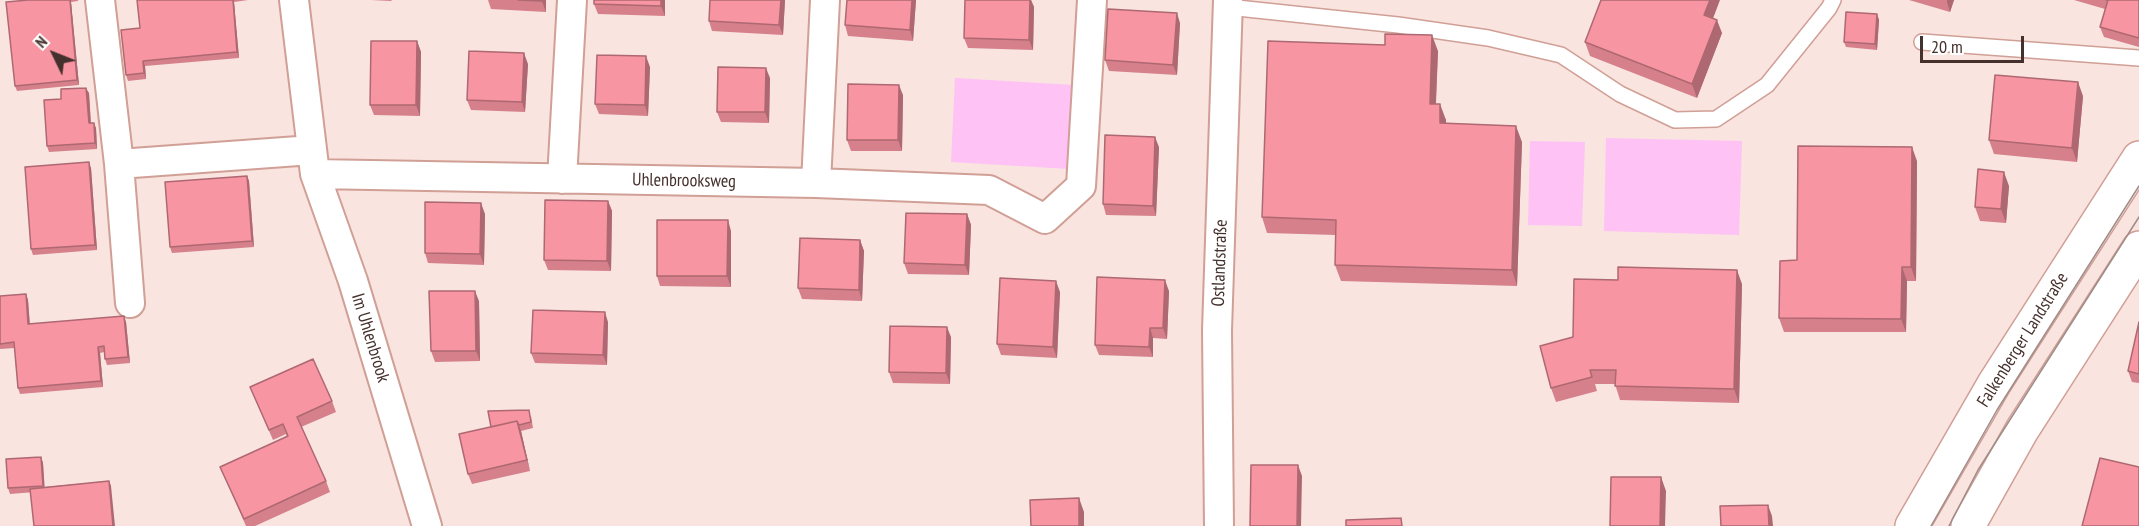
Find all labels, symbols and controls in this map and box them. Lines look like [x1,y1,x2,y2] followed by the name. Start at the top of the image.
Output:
[24,24,84,84] north arrow
[1923,24,2026,62] scale bar
[31,32,51,52] text: N
[1931,35,1963,58] text: 20 m
[632,169,736,193] street label: Uhlenbrooksweg
[1208,219,1232,307] street label: Ostlandstraße
[1973,269,2073,411] street label: Falkenberger Landstraße
[346,291,394,385] street label: Im Uhlenbrook

